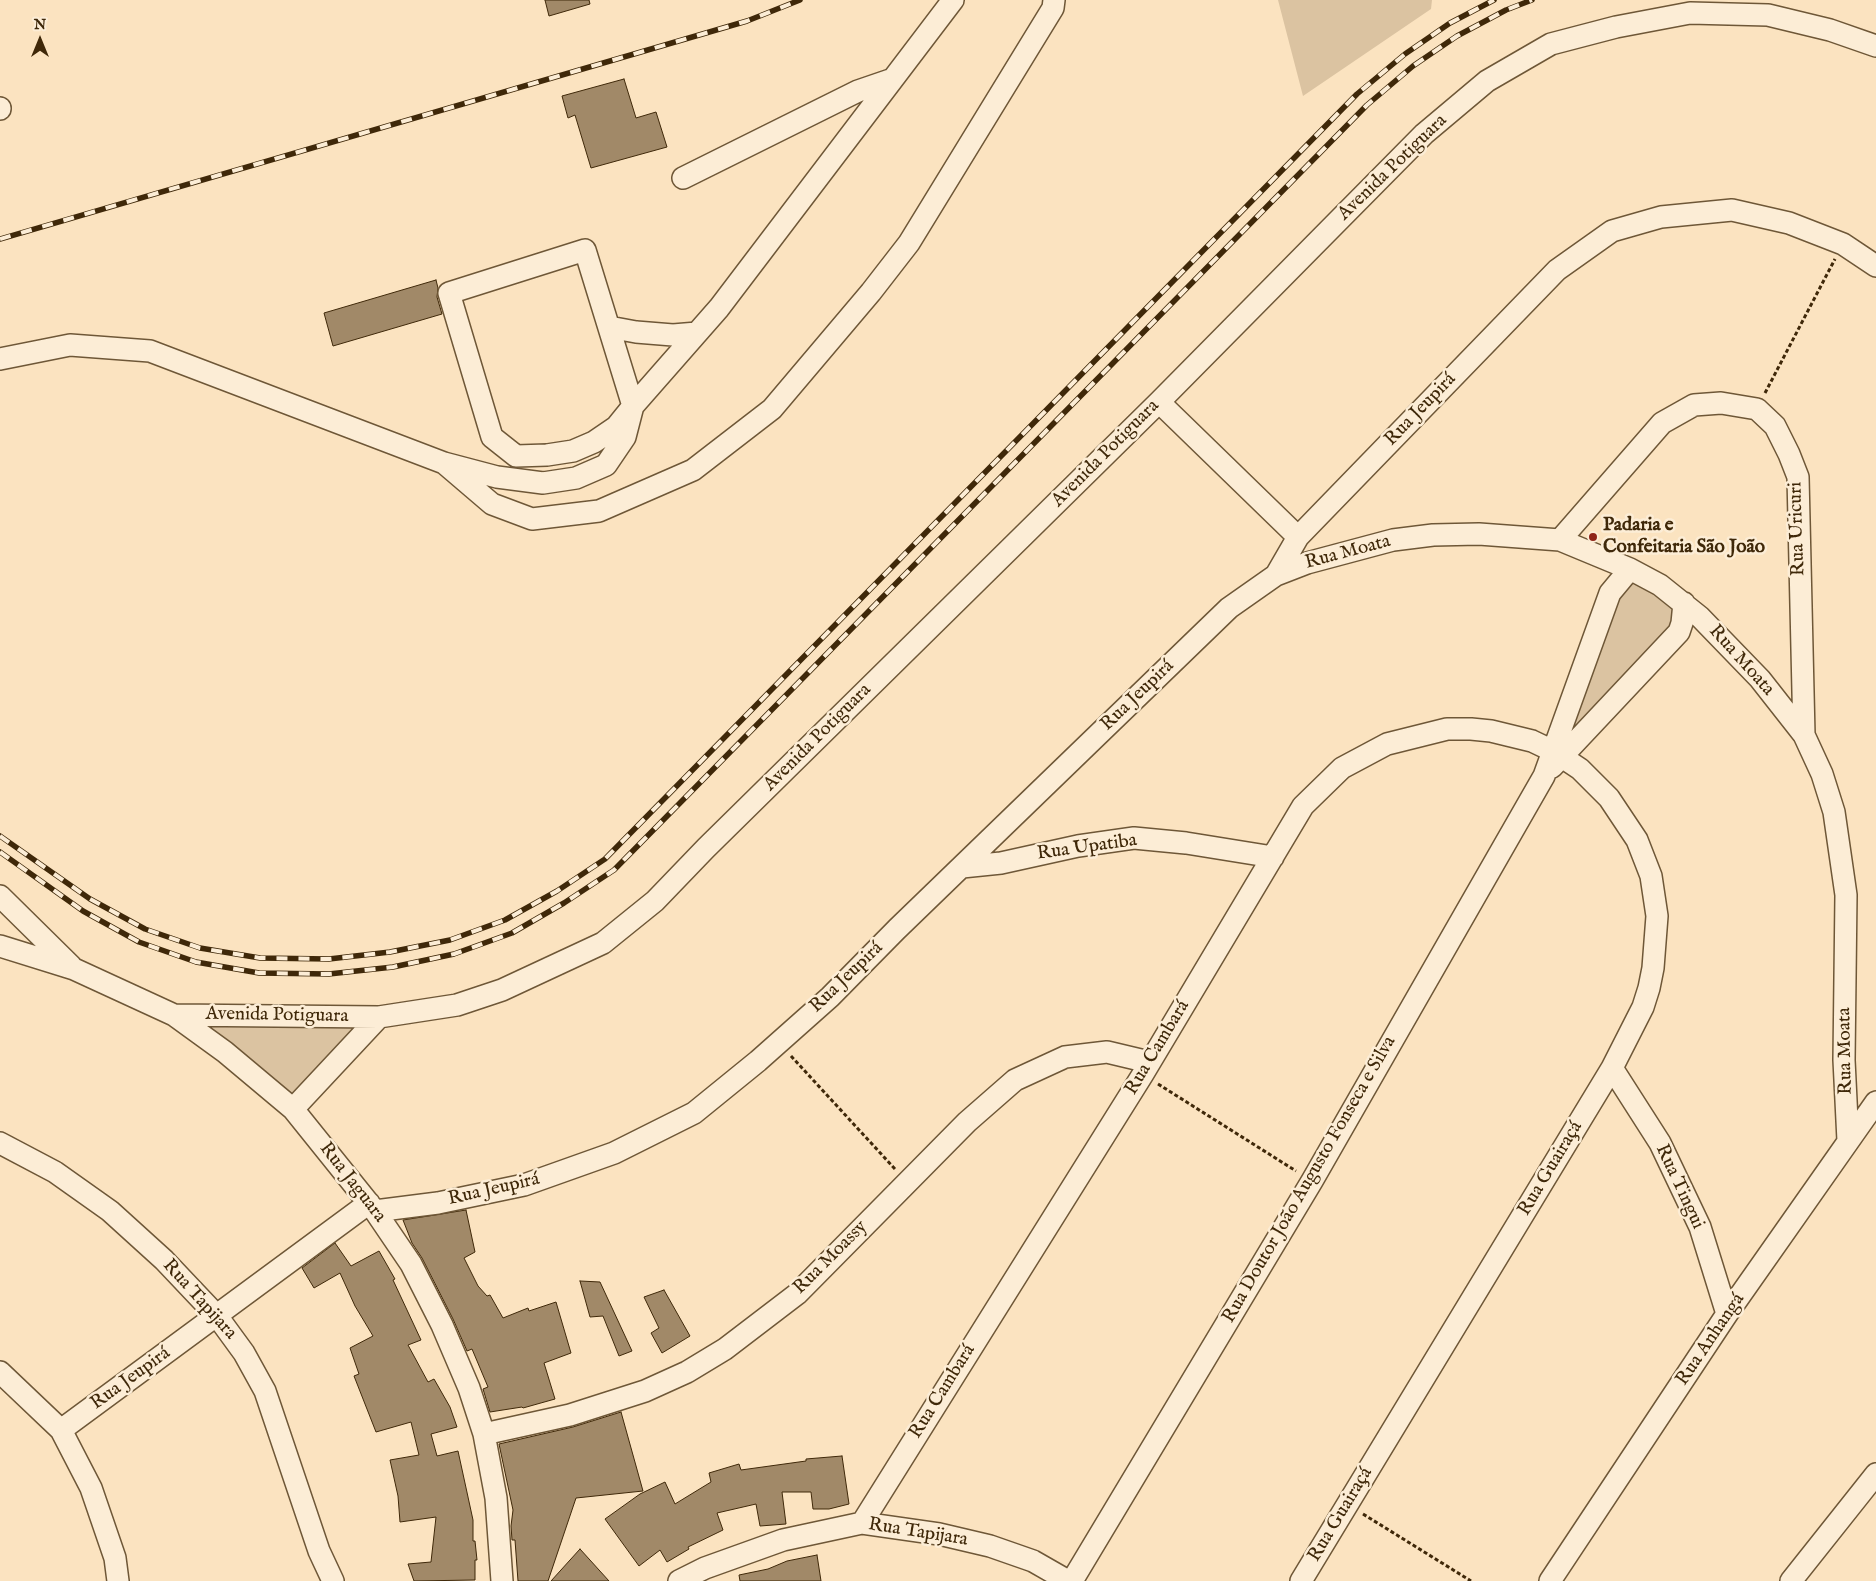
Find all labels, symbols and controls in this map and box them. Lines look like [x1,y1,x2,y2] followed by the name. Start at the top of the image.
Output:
[15,15,65,65] north arrow
[34,16,46,34] text: N
[1334,110,1452,226] street label: Avenida Potiguara
[1381,369,1461,451] street label: Rua Jeupirá
[1047,395,1165,513] street label: Avenida Potiguara
[1785,482,1811,576] street label: Rua Uricuri
[1603,515,1765,559] place label: Padaria e Confeitaria São João
[1303,531,1393,575] street label: Rua Moata
[1587,531,1599,543] marker: Padaria e Confeitaria São João
[1703,621,1779,701] street label: Rua Moata
[1097,656,1179,736] street label: Rua Jeupirá
[759,679,877,797] street label: Avenida Potiguara
[1036,830,1138,866] street label: Rua Upatiba
[806,938,888,1018] street label: Rua Jeupirá
[1121,996,1195,1100] street label: Rua Cambará
[205,1003,349,1029] street label: Avenida Potiguara
[1834,1007,1858,1095] street label: Rua Moata
[1218,1033,1402,1327] street label: Rua Doutor João Augusto Fonseca e Silva
[1514,1118,1588,1220] street label: Rua Guairaçá
[314,1138,390,1228] street label: Rua Jaguara
[1649,1141,1709,1233] street label: Rua Tingui
[446,1168,542,1212] street label: Rua Jeupirá
[789,1216,873,1300] street label: Rua Moassy
[157,1255,241,1345] street label: Rua Tapijara
[1672,1289,1750,1391] street label: Rua Anhangá
[905,1341,981,1443] street label: Rua Cambará
[87,1342,175,1416] street label: Rua Jeupirá
[1304,1464,1378,1566] street label: Rua Guairaçá
[867,1514,969,1552] street label: Rua Tapijara

